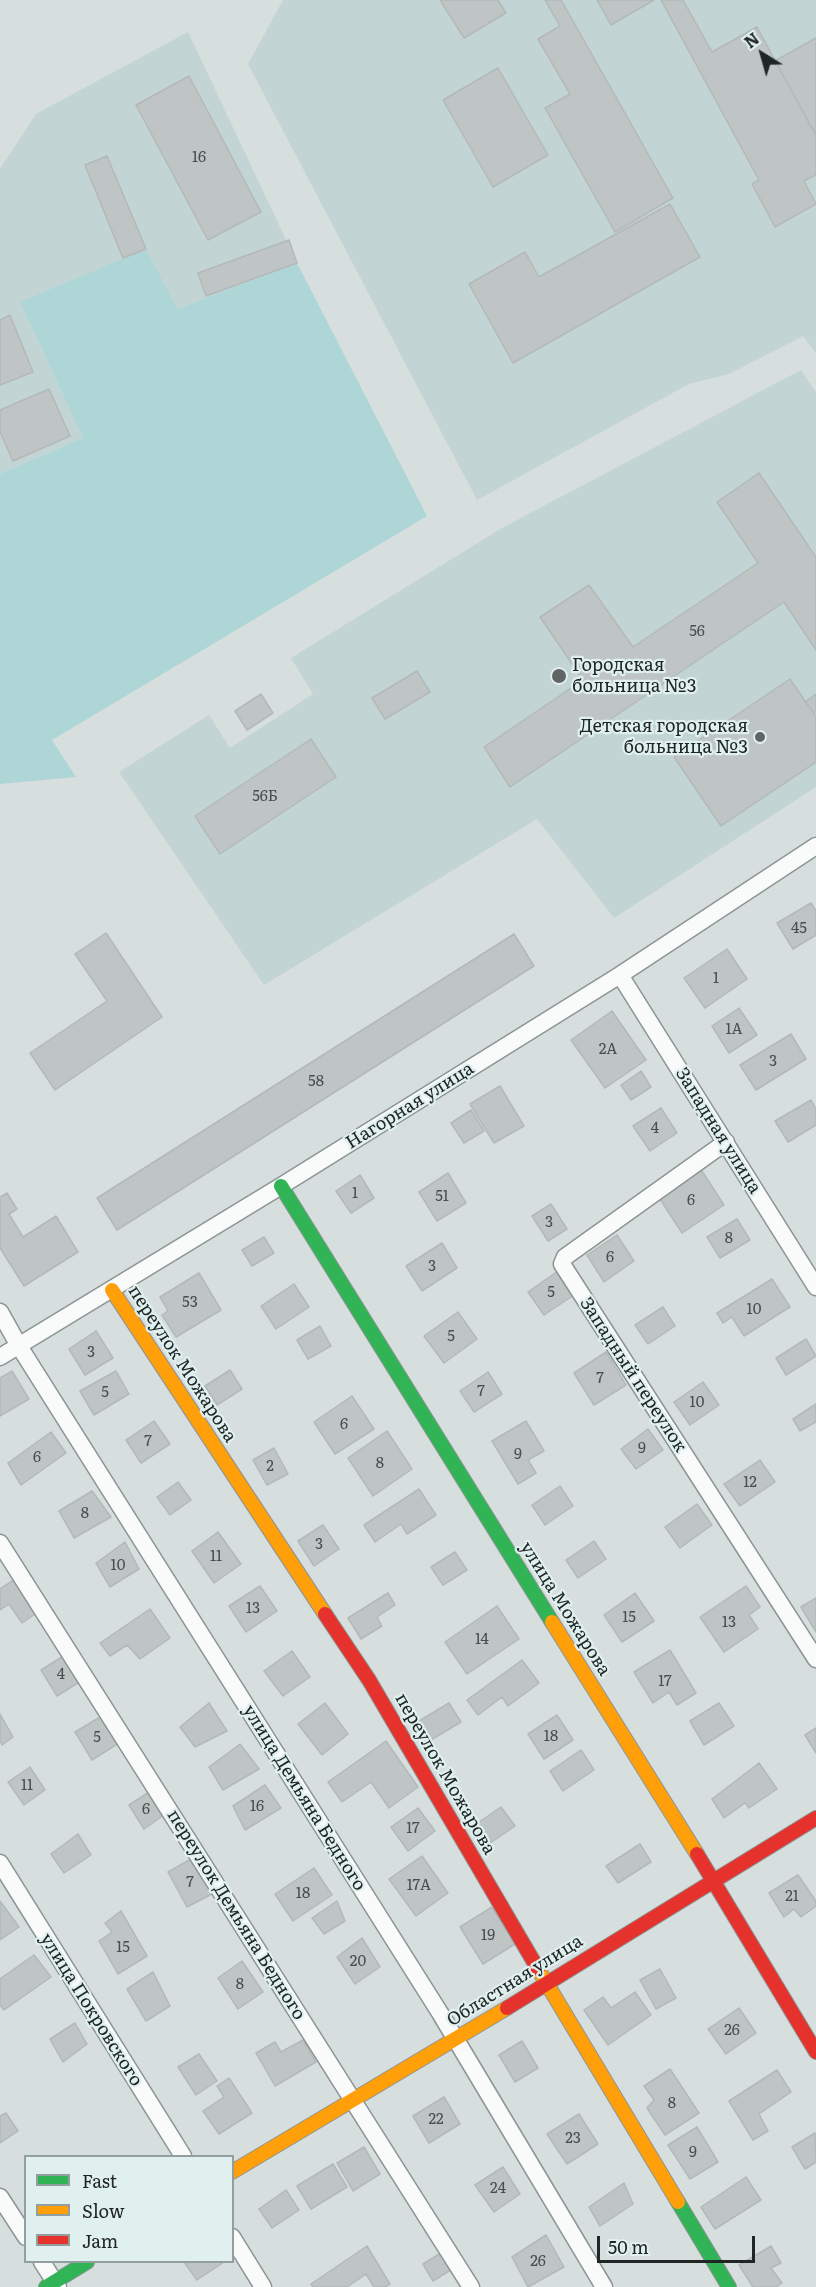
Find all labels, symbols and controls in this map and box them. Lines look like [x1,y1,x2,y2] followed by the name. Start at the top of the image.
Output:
[732,24,792,84] north arrow
[739,26,764,53] text: N
[192,149,206,167] house number: 16
[689,623,705,641] house number: 56
[572,655,696,698] place label: Городская больница №3
[550,667,568,685] marker: Городская больница №3
[580,716,748,758] place label: Детская городская больница №3
[753,730,767,744] marker: Детская городская больница №3
[252,788,278,806] house number: 56Б
[791,920,807,938] house number: 45
[713,970,719,988] house number: 1
[725,1021,743,1039] house number: 1А
[599,1041,617,1059] house number: 2А
[769,1053,777,1071] house number: 3
[342,1058,478,1154] street label: Нагорная улица
[671,1064,765,1198] street label: Западная улица
[308,1073,324,1091] house number: 58
[651,1120,659,1138] house number: 4
[352,1185,358,1203] house number: 1
[435,1188,449,1206] house number: 51
[687,1192,695,1210] house number: 6
[545,1214,553,1232] house number: 3
[725,1230,733,1248] house number: 8
[606,1249,614,1267] house number: 6
[428,1258,436,1276] house number: 3
[123,1281,241,1447] street label: переулок Можарова
[547,1284,555,1302] house number: 5
[182,1294,198,1312] house number: 53
[575,1294,691,1456] street label: Западный переулок
[747,1301,761,1319] house number: 10
[447,1328,455,1346] house number: 5
[87,1344,95,1362] house number: 3
[596,1370,604,1388] house number: 7
[477,1383,485,1401] house number: 7
[101,1384,109,1402] house number: 5
[690,1394,704,1412] house number: 10
[340,1416,348,1434] house number: 6
[144,1433,152,1451] house number: 7
[638,1440,646,1458] house number: 9
[514,1446,522,1464] house number: 9
[33,1449,41,1467] house number: 6
[376,1455,384,1473] house number: 8
[266,1458,274,1476] house number: 2
[743,1474,757,1492] house number: 12
[81,1505,89,1523] house number: 8
[315,1536,323,1554] house number: 3
[515,1538,615,1680] street label: улица Можарова
[210,1548,222,1566] house number: 11
[111,1557,125,1575] house number: 10
[246,1600,260,1618] house number: 13
[622,1609,636,1627] house number: 15
[722,1614,736,1632] house number: 13
[475,1631,489,1649] house number: 14
[57,1666,65,1684] house number: 4
[658,1673,672,1691] house number: 17
[390,1689,500,1859] street label: переулок Можарова
[238,1701,370,1895] street label: улица Демьяна Бедного
[544,1728,558,1746] house number: 18
[93,1729,101,1747] house number: 5
[21,1777,33,1795] house number: 11
[250,1798,264,1816] house number: 16
[142,1801,150,1819] house number: 6
[162,1806,310,2024] street label: переулок Демьяна Бедного
[406,1820,420,1838] house number: 17
[186,1874,194,1892] house number: 7
[407,1877,431,1895] house number: 17А
[296,1885,310,1903] house number: 18
[785,1888,799,1906] house number: 21
[481,1927,495,1945] house number: 19
[35,1930,147,2090] street label: улица Покровского
[443,1931,587,2031] street label: Областная улица
[116,1939,130,1957] house number: 15
[350,1953,366,1971] house number: 20
[236,1976,244,1994] house number: 8
[724,2022,740,2040] house number: 26
[668,2095,676,2113] house number: 8
[428,2111,444,2129] house number: 22
[565,2130,581,2148] house number: 23
[689,2144,697,2162] house number: 9
[24,2155,234,2263] legend
[82,2167,117,2194] text: Fast
[490,2180,506,2198] house number: 24
[82,2197,124,2224] text: Slow
[600,2224,758,2262] scale bar
[82,2227,118,2254] text: Jam
[608,2233,649,2260] text: 50 m
[530,2253,546,2271] house number: 26

